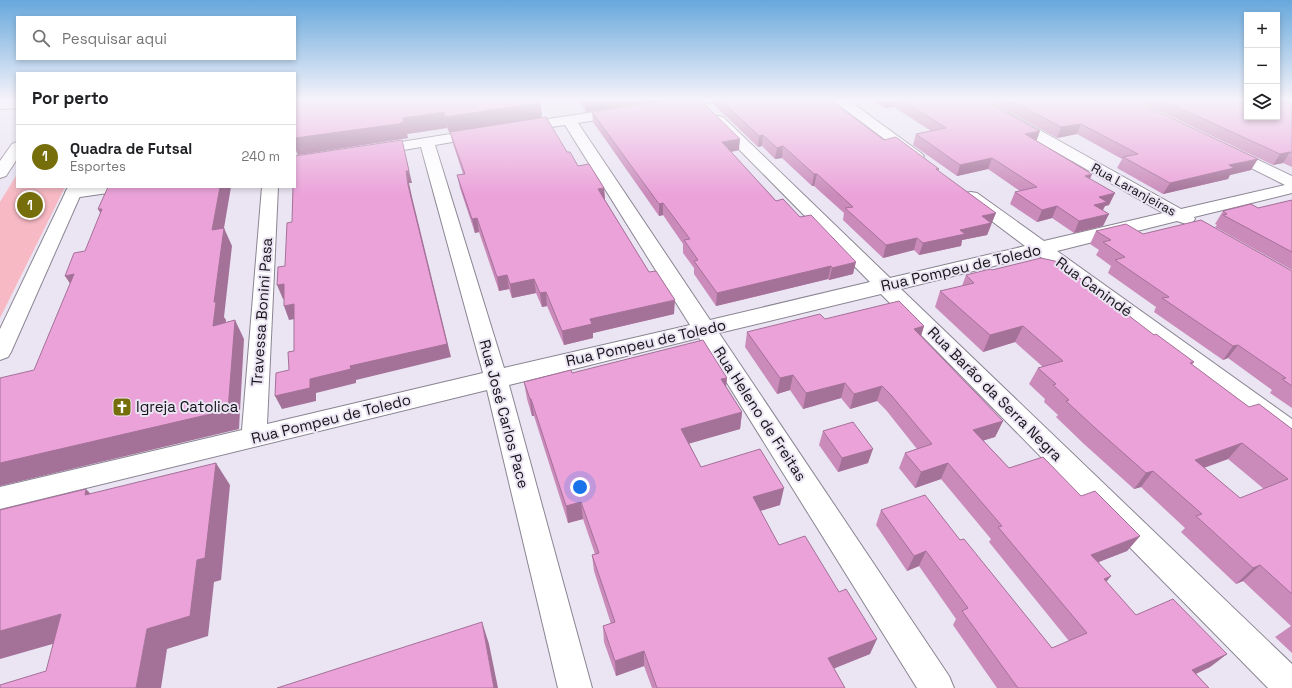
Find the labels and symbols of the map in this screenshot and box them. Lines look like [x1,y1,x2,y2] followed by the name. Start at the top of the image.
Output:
[1088,159,1179,220] street label: Rua Laranjeiras
[17,190,43,220] pin: 1
[247,237,276,387] street label: Travessa Bonini Pasa
[879,240,1043,295] street label: Rua Pompeu de Toledo
[1052,252,1136,321] street label: Rua Canindé
[564,315,728,370] street label: Rua Pompeu de Toledo
[924,322,1067,465] street label: Rua Barão da Serra Negra
[475,337,534,490] street label: Rua José Carlos Pace
[710,343,811,485] street label: Rua Heleno de Freitas
[249,389,413,448] street label: Rua Pompeu de Toledo
[111,396,133,418] church icon: Igreja Catolica
[136,397,239,416] place label: Igreja Catolica
[570,477,590,497] your location

